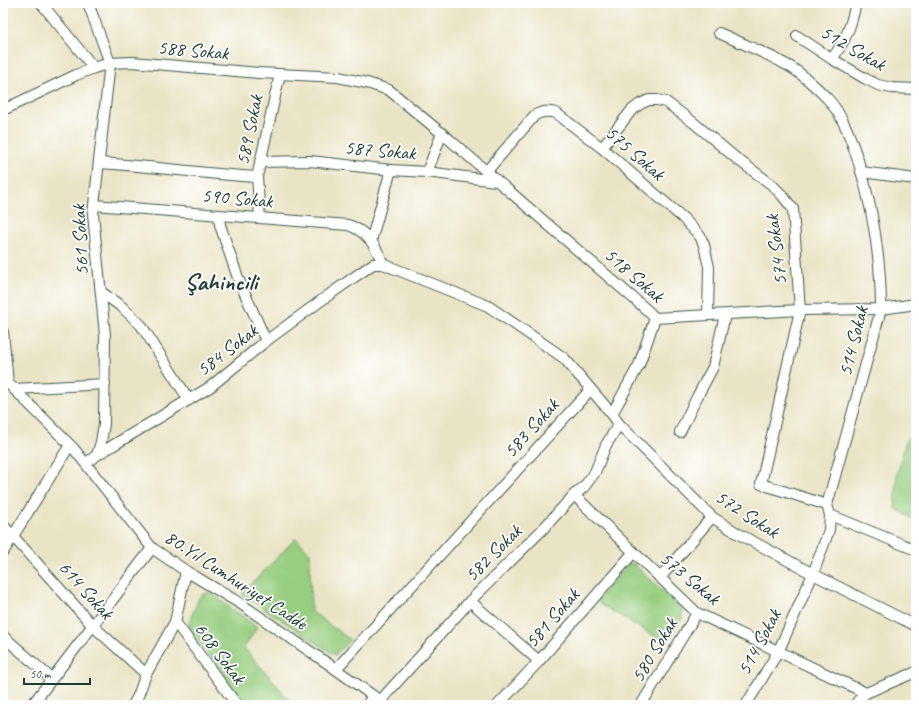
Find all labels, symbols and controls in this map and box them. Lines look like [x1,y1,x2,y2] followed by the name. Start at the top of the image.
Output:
[816,19,891,77] street label: 512 Sokak
[157,34,231,66] street label: 588 Sokak
[229,91,269,167] street label: 589 Sokak
[600,120,671,187] street label: 575 Sokak
[344,134,418,166] street label: 587 Sokak
[201,182,275,214] street label: 590 Sokak
[66,202,94,276] street label: 561 Sokak
[759,212,793,287] street label: 574 Sokak
[599,242,670,309] street label: 518 Sokak
[185,267,260,297] district label: Şahincili
[832,302,874,378] street label: 514 Sokak
[191,317,264,382] street label: 584 Sokak
[498,392,565,463] street label: 583 Sokak
[710,484,785,545] street label: 572 Sokak
[459,518,528,587] street label: 582 Sokak
[160,525,313,636] street label: 80.Yıl Cumhuriyet Cadde
[655,546,727,611] street label: 573 Sokak
[53,555,120,626] street label: 614 Sokak
[519,582,586,653] street label: 581 Sokak
[731,603,788,679] street label: 514 Sokak
[625,612,684,687] street label: 580 Sokak
[189,617,252,690] street label: 608 Sokak
[24,660,90,686] scale bar
[30,666,52,682] text: 50 m

